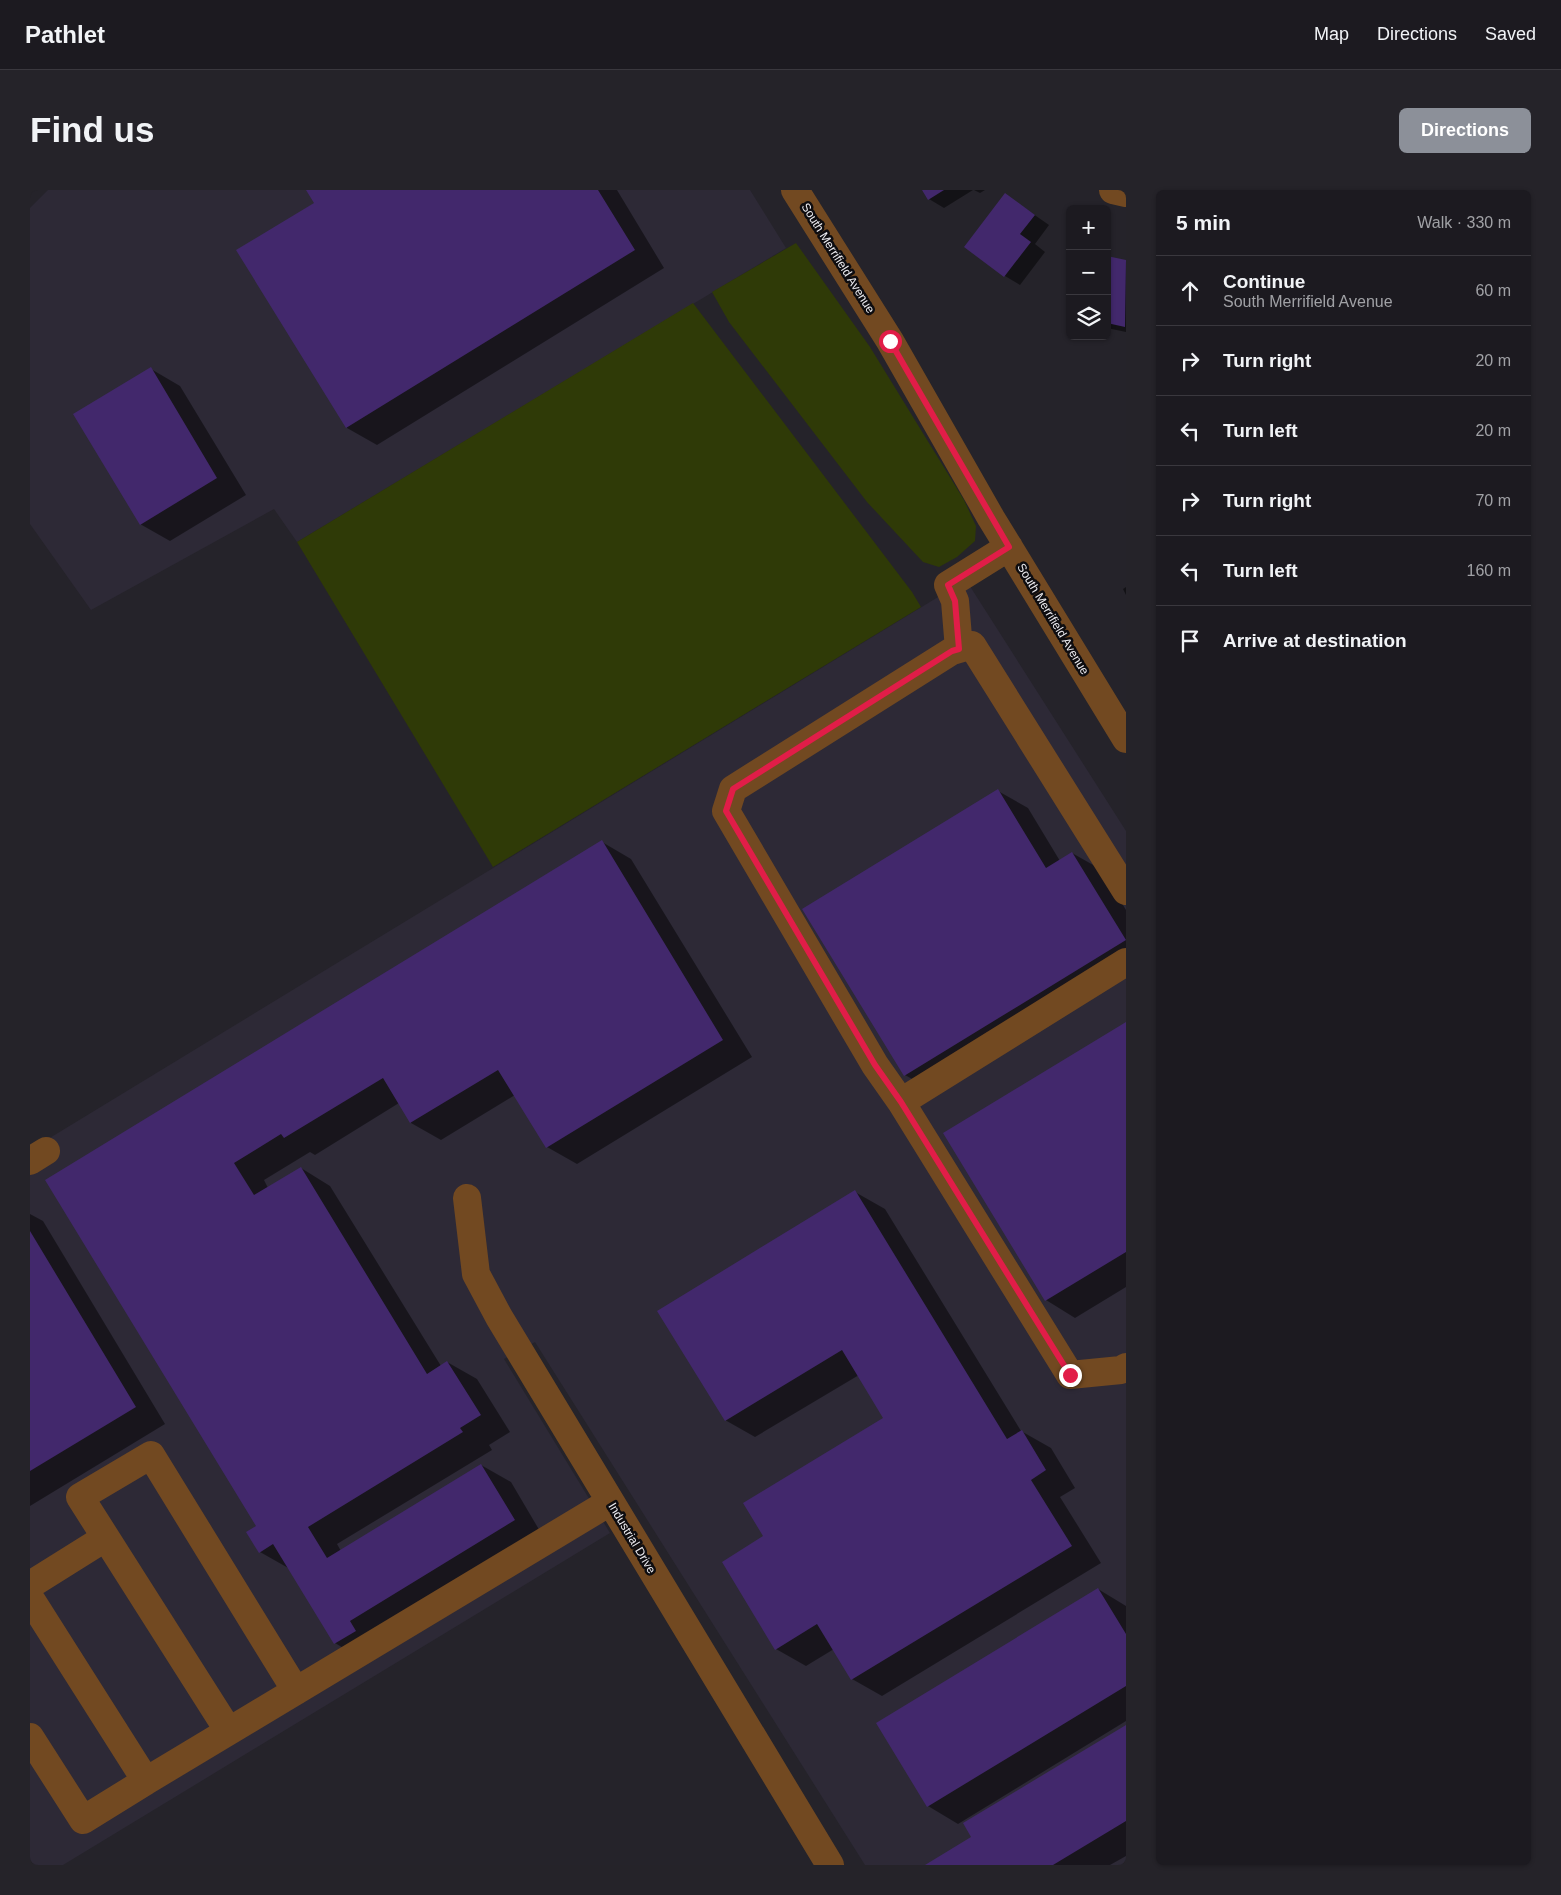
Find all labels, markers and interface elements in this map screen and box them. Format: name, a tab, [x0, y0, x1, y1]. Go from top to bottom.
text: Pathlet	[25, 21, 105, 48]
text: Map	[1314, 24, 1349, 44]
text: Directions	[1377, 24, 1457, 44]
text: Saved	[1485, 24, 1536, 44]
button: Directions	[1399, 108, 1531, 153]
text: Find us	[30, 110, 154, 149]
street label: South Merrifield Avenue	[798, 200, 878, 316]
map controls	[1066, 205, 1111, 340]
button: +	[1066, 205, 1111, 250]
text: 5 min	[1176, 211, 1231, 234]
text: Walk · 330 m	[1417, 214, 1511, 231]
button: −	[1066, 250, 1111, 295]
text: Continue	[1223, 271, 1305, 292]
icon: ahead	[1176, 277, 1204, 305]
text: 60 m	[1475, 282, 1511, 299]
text: South Merrifield Avenue	[1223, 293, 1393, 310]
button: layers	[1066, 295, 1111, 340]
route start	[879, 330, 902, 353]
icon: right	[1176, 347, 1204, 375]
text: Turn right	[1223, 350, 1311, 371]
text: 20 m	[1475, 352, 1511, 369]
icon: left	[1176, 417, 1204, 445]
text: Turn left	[1223, 420, 1298, 441]
text: 20 m	[1475, 422, 1511, 439]
icon: right	[1176, 487, 1204, 515]
text: Turn right	[1223, 490, 1311, 511]
text: 70 m	[1475, 492, 1511, 509]
icon: left	[1176, 557, 1204, 585]
text: Turn left	[1223, 560, 1298, 581]
street label: South Merrifield Avenue	[1014, 561, 1092, 677]
text: 160 m	[1467, 562, 1511, 579]
icon: arrive	[1176, 627, 1204, 655]
text: Arrive at destination	[1223, 630, 1407, 651]
route end	[1059, 1364, 1082, 1387]
street label: Industrial Drive	[605, 1500, 659, 1576]

